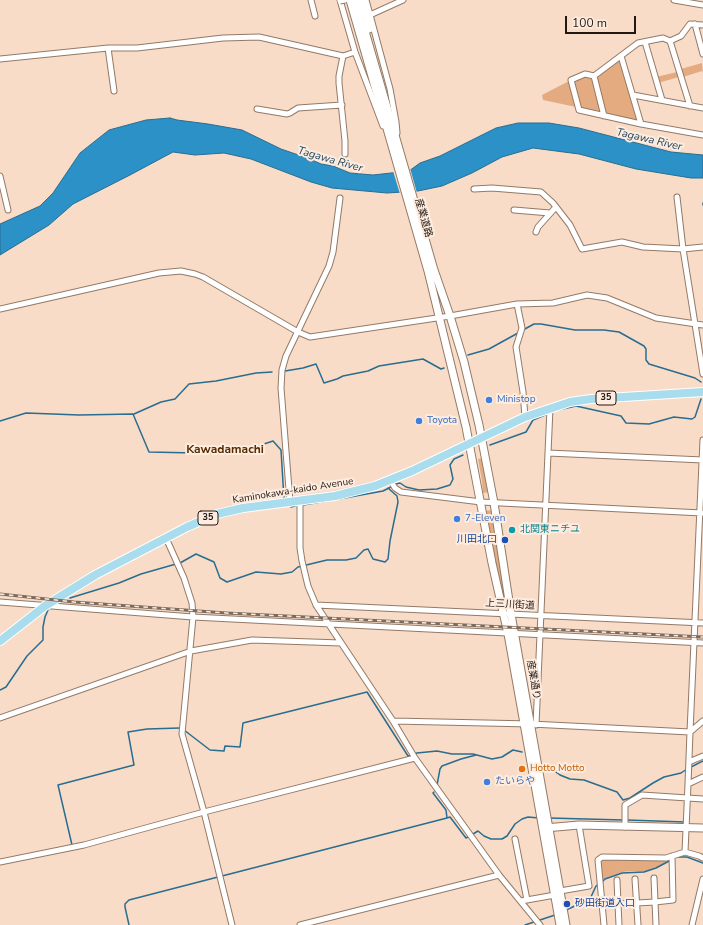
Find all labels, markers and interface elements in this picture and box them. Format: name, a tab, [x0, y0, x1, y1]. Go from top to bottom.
scale bar	[567, 8, 638, 34]
text: 100 m	[572, 15, 607, 31]
water label: Tagawa River	[615, 126, 683, 154]
water label: Tagawa River	[296, 144, 364, 176]
street label: 産業道路	[412, 197, 434, 239]
road number: 35	[596, 391, 616, 405]
place label: Ministop	[497, 394, 535, 406]
marker: Ministop	[484, 395, 494, 405]
place label: Toyota	[427, 415, 457, 427]
marker: Toyota	[414, 416, 424, 426]
district label: Kawadamachi	[186, 443, 264, 457]
street label: Kaminokawa-kaido Avenue	[232, 476, 354, 506]
road number: 35	[198, 511, 218, 525]
place label: 7-Eleven	[465, 513, 505, 525]
marker: 7-Eleven	[452, 514, 462, 524]
place label: 北関東ニチユ	[520, 524, 580, 536]
marker: 北関東ニチユ	[507, 525, 517, 535]
place label: 川田北口	[457, 534, 497, 546]
marker: 川田北口	[500, 535, 510, 545]
street label: 上三川街道	[485, 598, 535, 612]
street label: 産業通り	[524, 659, 542, 701]
place label: Hotto Motto	[530, 763, 585, 775]
marker: Hotto Motto	[517, 764, 527, 774]
place label: たいらや	[495, 776, 535, 788]
marker: たいらや	[482, 777, 492, 787]
place label: 砂田街道入口	[575, 898, 635, 910]
marker: 砂田街道入口	[562, 899, 572, 909]

